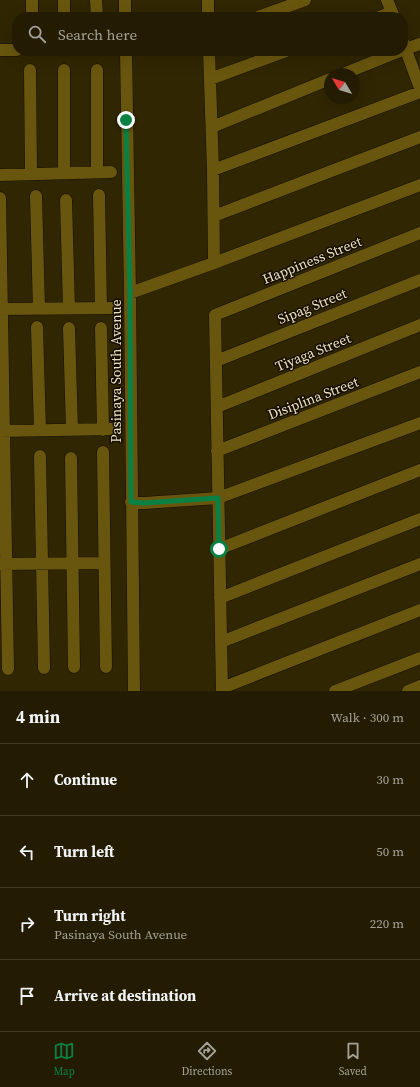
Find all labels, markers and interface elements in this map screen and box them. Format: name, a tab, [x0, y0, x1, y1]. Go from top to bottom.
search box	[12, 12, 408, 56]
icon: search	[26, 23, 48, 45]
text: Search here	[58, 24, 137, 45]
north arrow	[324, 68, 360, 104]
route end	[117, 111, 135, 129]
street label: Happiness Street	[259, 231, 365, 289]
street label: Sipag Street	[274, 283, 350, 329]
street label: Pasinaya South Avenue	[106, 299, 126, 443]
street label: Tiyaga Street	[272, 328, 354, 376]
street label: Disiplina Street	[265, 371, 362, 424]
route start	[210, 540, 228, 558]
text: 4 min	[16, 705, 60, 729]
text: Walk · 300 m	[331, 709, 404, 726]
icon: ahead	[16, 769, 38, 791]
text: Continue	[54, 769, 117, 790]
text: 30 m	[376, 771, 404, 788]
icon: left	[16, 841, 38, 863]
text: Turn left	[54, 841, 114, 862]
text: 50 m	[376, 843, 404, 860]
text: Turn right	[54, 905, 126, 926]
icon: right	[16, 913, 38, 935]
text: 220 m	[370, 915, 404, 932]
text: Pasinaya South Avenue	[54, 926, 187, 943]
icon: arrive	[16, 985, 38, 1007]
text: Arrive at destination	[54, 985, 196, 1006]
tab: Map	[53, 1040, 75, 1079]
tab: Directions	[181, 1040, 232, 1079]
tab: Saved	[339, 1040, 367, 1079]

